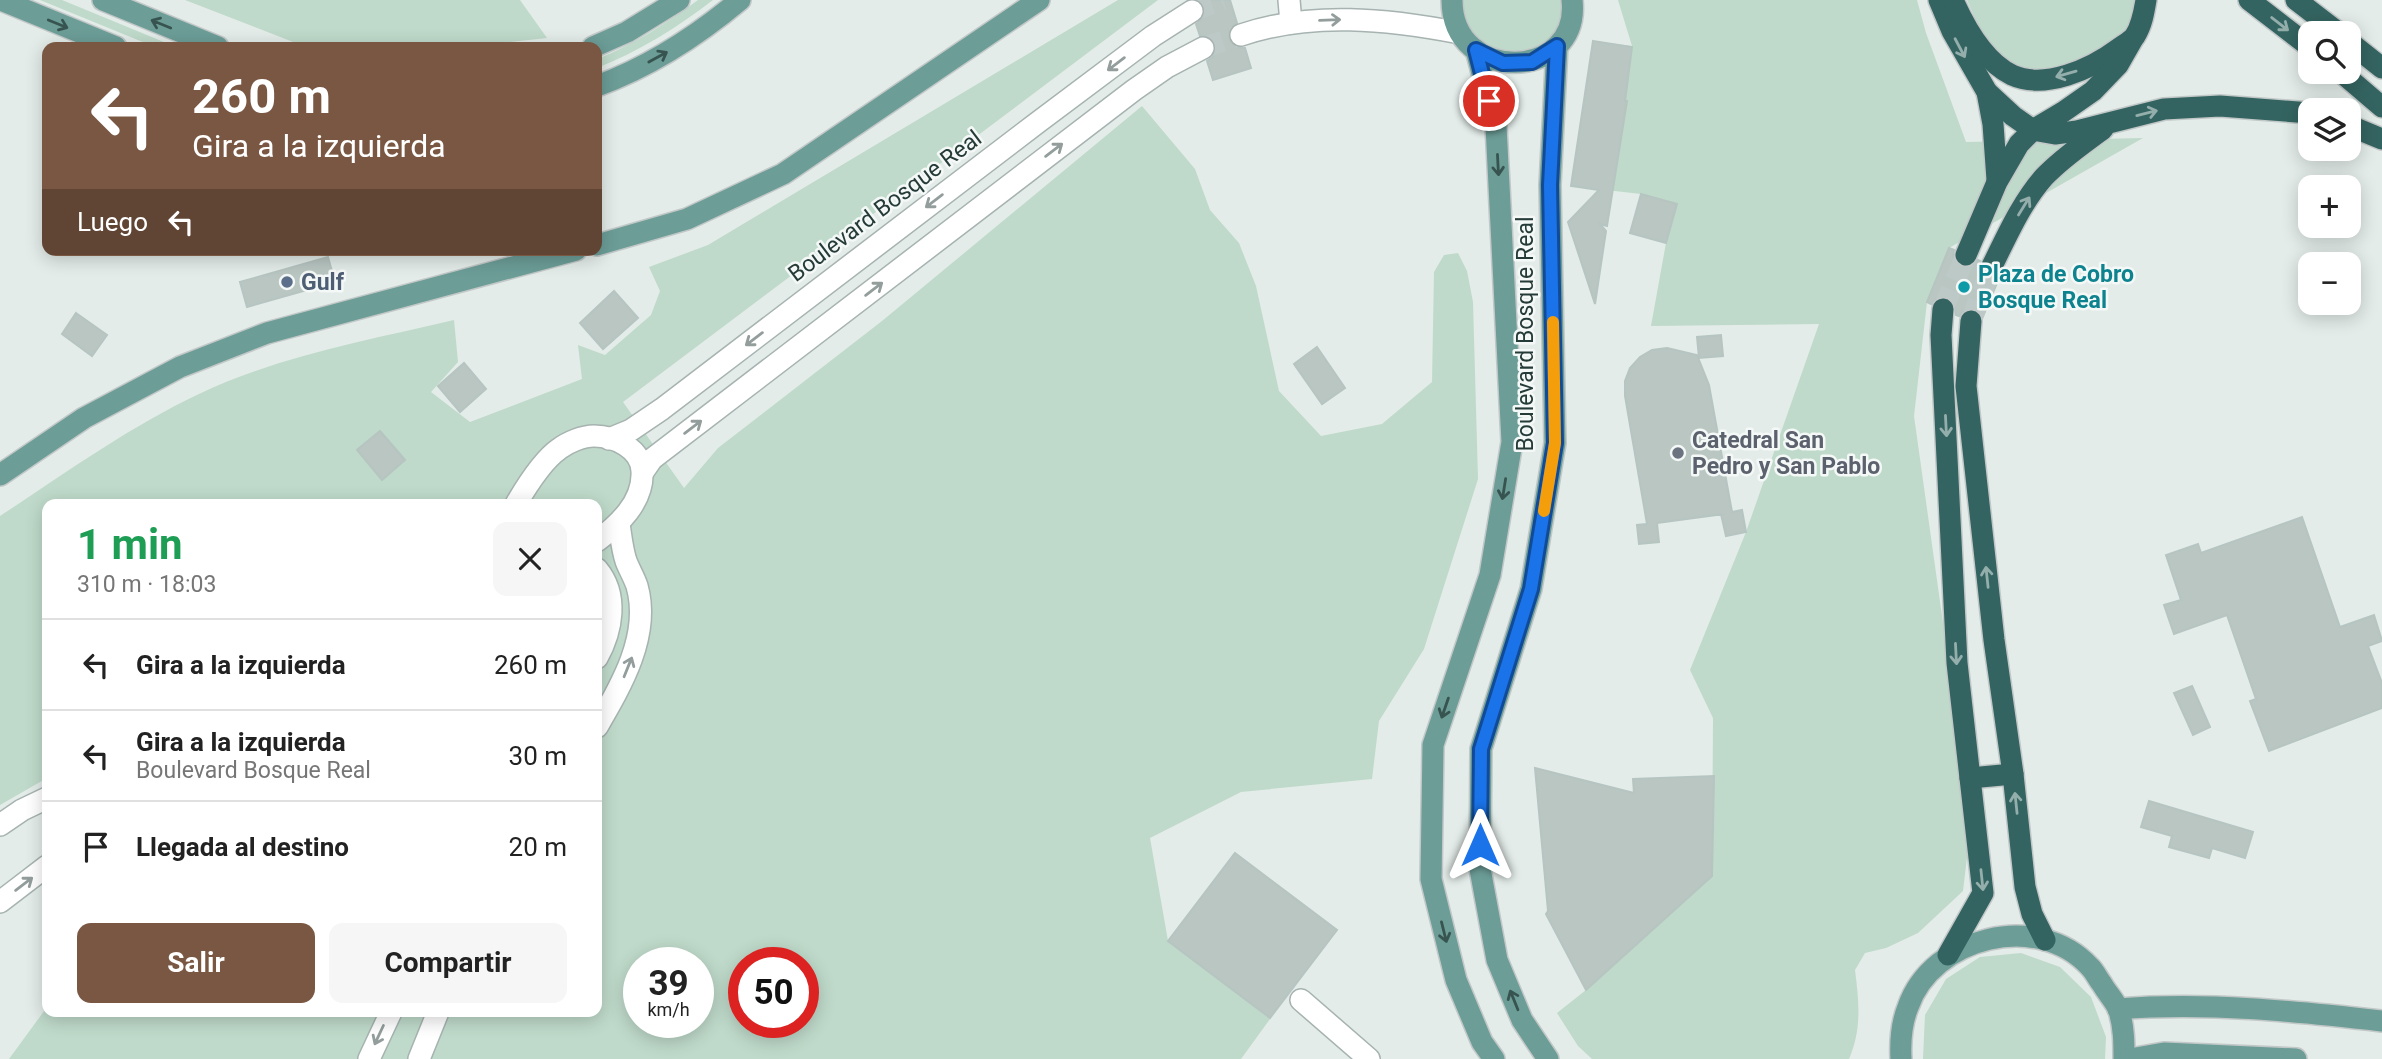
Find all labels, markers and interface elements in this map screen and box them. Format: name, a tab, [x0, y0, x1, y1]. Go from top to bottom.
one-way arrow	[1318, 13, 1341, 27]
one-way arrow	[150, 16, 172, 29]
one-way arrow	[2270, 16, 2288, 31]
one-way arrow	[47, 18, 69, 31]
map controls	[2298, 21, 2361, 315]
button: search	[2298, 21, 2361, 84]
one-way arrow	[1954, 37, 1968, 57]
one-way arrow	[648, 50, 668, 64]
one-way arrow	[1107, 57, 1126, 72]
text: 260 m	[192, 68, 331, 125]
one-way arrow	[2056, 68, 2078, 81]
icon: left	[77, 70, 168, 161]
pin	[1459, 71, 1519, 131]
icon: arrive	[1470, 82, 1508, 120]
button: layers	[2298, 98, 2361, 161]
one-way arrow	[2135, 106, 2158, 119]
street label: Boulevard Bosque Real	[783, 125, 987, 287]
text: Gira a la izquierda	[192, 127, 446, 165]
one-way arrow	[1045, 143, 1063, 158]
one-way arrow	[1492, 153, 1505, 176]
button: +	[2298, 175, 2361, 238]
one-way arrow	[926, 194, 944, 209]
one-way arrow	[2016, 197, 2031, 216]
icon: left	[162, 203, 200, 241]
text: Luego	[77, 207, 148, 237]
street label: Boulevard Bosque Real	[1512, 217, 1539, 451]
button: −	[2298, 252, 2361, 315]
place label: Plaza de Cobro Bosque Real	[1978, 261, 2134, 314]
place label: Gulf	[301, 269, 345, 296]
marker: Gulf	[279, 274, 295, 290]
marker: Plaza de Cobro Bosque Real	[1956, 279, 1972, 295]
one-way arrow	[864, 281, 883, 296]
one-way arrow	[745, 332, 763, 347]
one-way arrow	[1939, 415, 1952, 438]
one-way arrow	[683, 419, 702, 434]
place label: Catedral San Pedro y San Pablo	[1692, 427, 1880, 480]
marker: Catedral San Pedro y San Pablo	[1670, 445, 1686, 461]
one-way arrow	[1497, 477, 1510, 500]
text: 1 min	[77, 520, 183, 569]
button: close	[493, 522, 567, 596]
one-way arrow	[1980, 567, 1993, 589]
text: 310 m · 18:03	[77, 571, 216, 598]
one-way arrow	[1950, 642, 1963, 665]
icon: left	[77, 646, 115, 684]
text: Gira a la izquierda	[136, 650, 346, 680]
text: 260 m	[494, 650, 567, 680]
one-way arrow	[623, 656, 636, 678]
one-way arrow	[1438, 697, 1451, 719]
text: Gira a la izquierda	[136, 727, 346, 757]
icon: left	[77, 737, 115, 775]
text: 30 m	[509, 741, 567, 771]
text: Boulevard Bosque Real	[136, 757, 371, 784]
one-way arrow	[2009, 792, 2022, 815]
position arrow	[1443, 808, 1517, 882]
icon: arrive	[77, 828, 115, 866]
text: Llegada al destino	[136, 832, 349, 862]
text: 20 m	[509, 832, 567, 862]
one-way arrow	[1975, 868, 1988, 890]
one-way arrow	[14, 876, 32, 891]
one-way arrow	[1438, 920, 1451, 943]
button: Salir	[77, 923, 315, 1003]
button: Compartir	[329, 923, 567, 1003]
speed limit sign: 50	[728, 947, 819, 1038]
text: 39	[648, 963, 689, 1004]
one-way arrow	[1506, 990, 1519, 1012]
text: km/h	[647, 999, 690, 1020]
one-way arrow	[372, 1024, 385, 1045]

